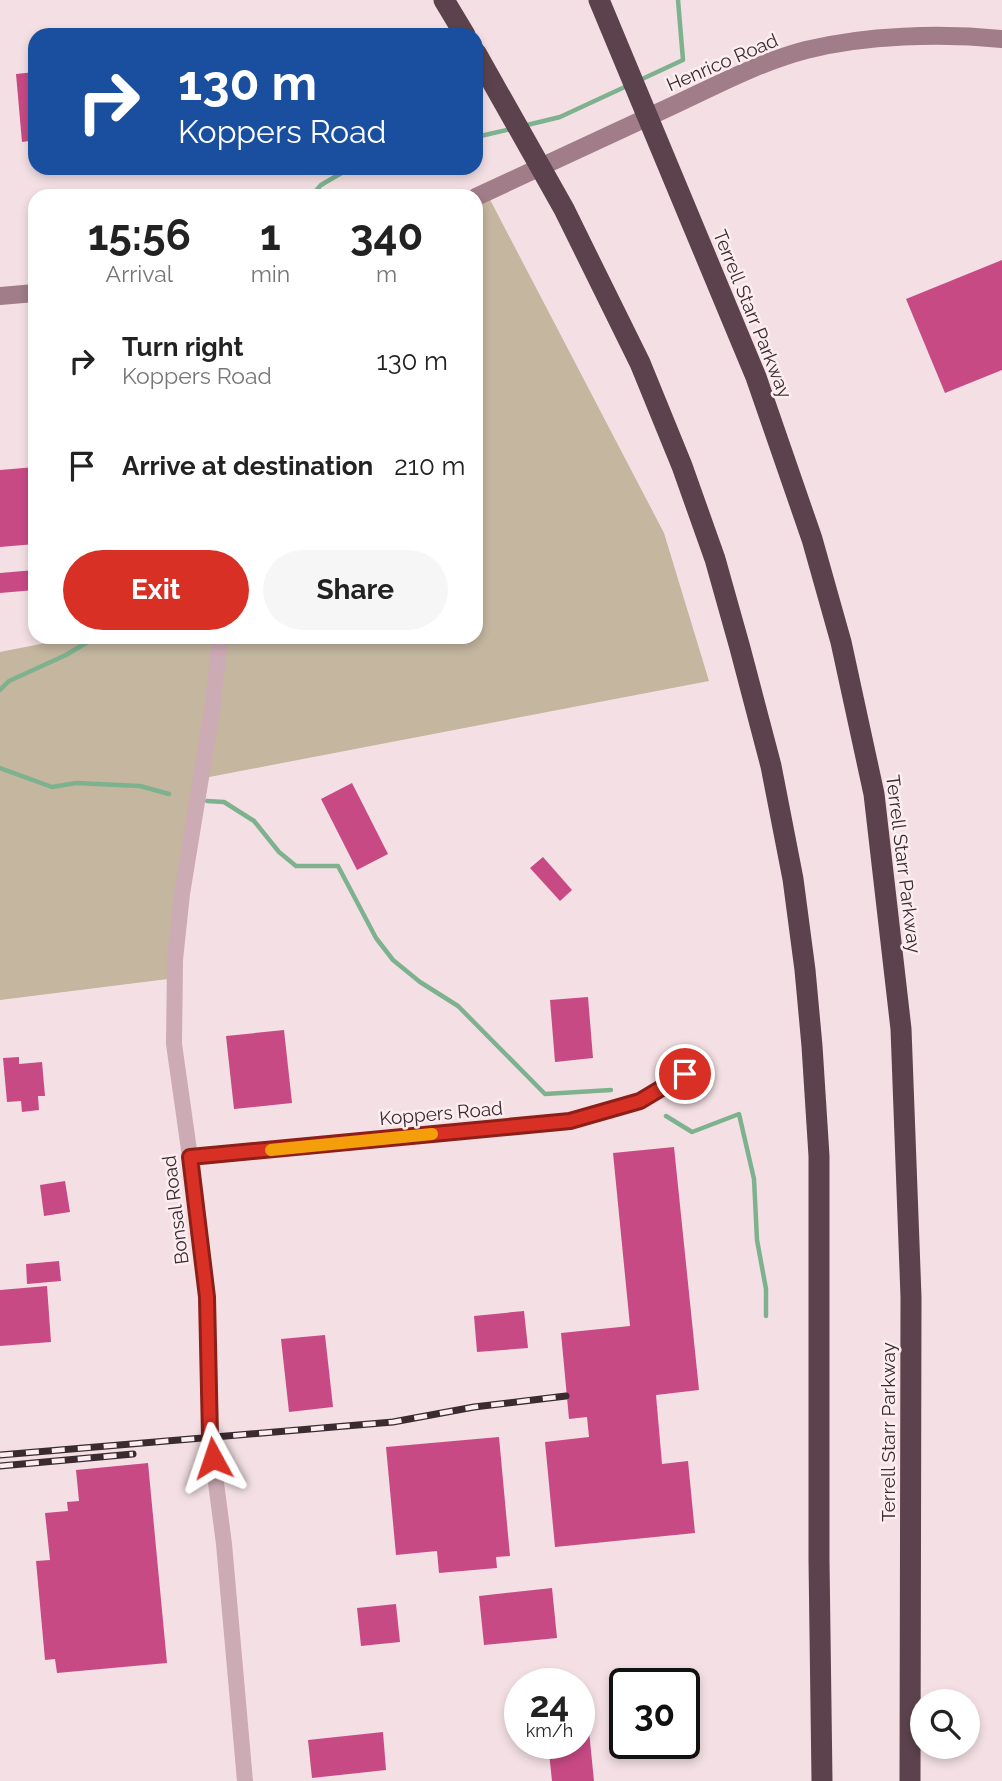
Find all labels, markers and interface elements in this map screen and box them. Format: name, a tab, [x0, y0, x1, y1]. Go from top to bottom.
street label: Henrico Road	[663, 29, 781, 95]
text: 130 m	[178, 54, 317, 111]
icon: right	[63, 56, 154, 147]
text: Koppers Road	[178, 113, 387, 150]
text: 15:56	[88, 211, 191, 260]
text: 1	[260, 211, 281, 260]
text: 340	[350, 211, 423, 260]
street label: Terrell Starr Parkway	[709, 227, 797, 401]
text: Arrival	[106, 260, 173, 287]
text: min	[251, 260, 290, 287]
text: m	[376, 260, 397, 287]
text: Turn right	[122, 332, 243, 362]
icon: right	[63, 342, 101, 380]
text: 130 m	[377, 346, 448, 376]
text: Koppers Road	[122, 362, 272, 389]
icon: arrive	[63, 447, 101, 485]
text: Arrive at destination	[122, 451, 373, 481]
text: 210 m	[394, 451, 465, 481]
button: Exit	[63, 550, 249, 630]
button: Share	[263, 550, 448, 630]
street label: Terrell Starr Parkway	[882, 774, 926, 954]
pin	[655, 1044, 715, 1104]
icon: arrive	[666, 1055, 704, 1093]
street label: Koppers Road	[378, 1097, 504, 1129]
street label: Bonsal Road	[157, 1154, 193, 1266]
street label: Terrell Starr Parkway	[877, 1342, 899, 1522]
position arrow	[176, 1421, 250, 1495]
speed limit sign: 30	[609, 1668, 700, 1759]
text: 24	[530, 1684, 569, 1725]
map controls	[910, 1689, 980, 1759]
button: search	[910, 1689, 980, 1759]
text: km/h	[526, 1720, 573, 1741]

